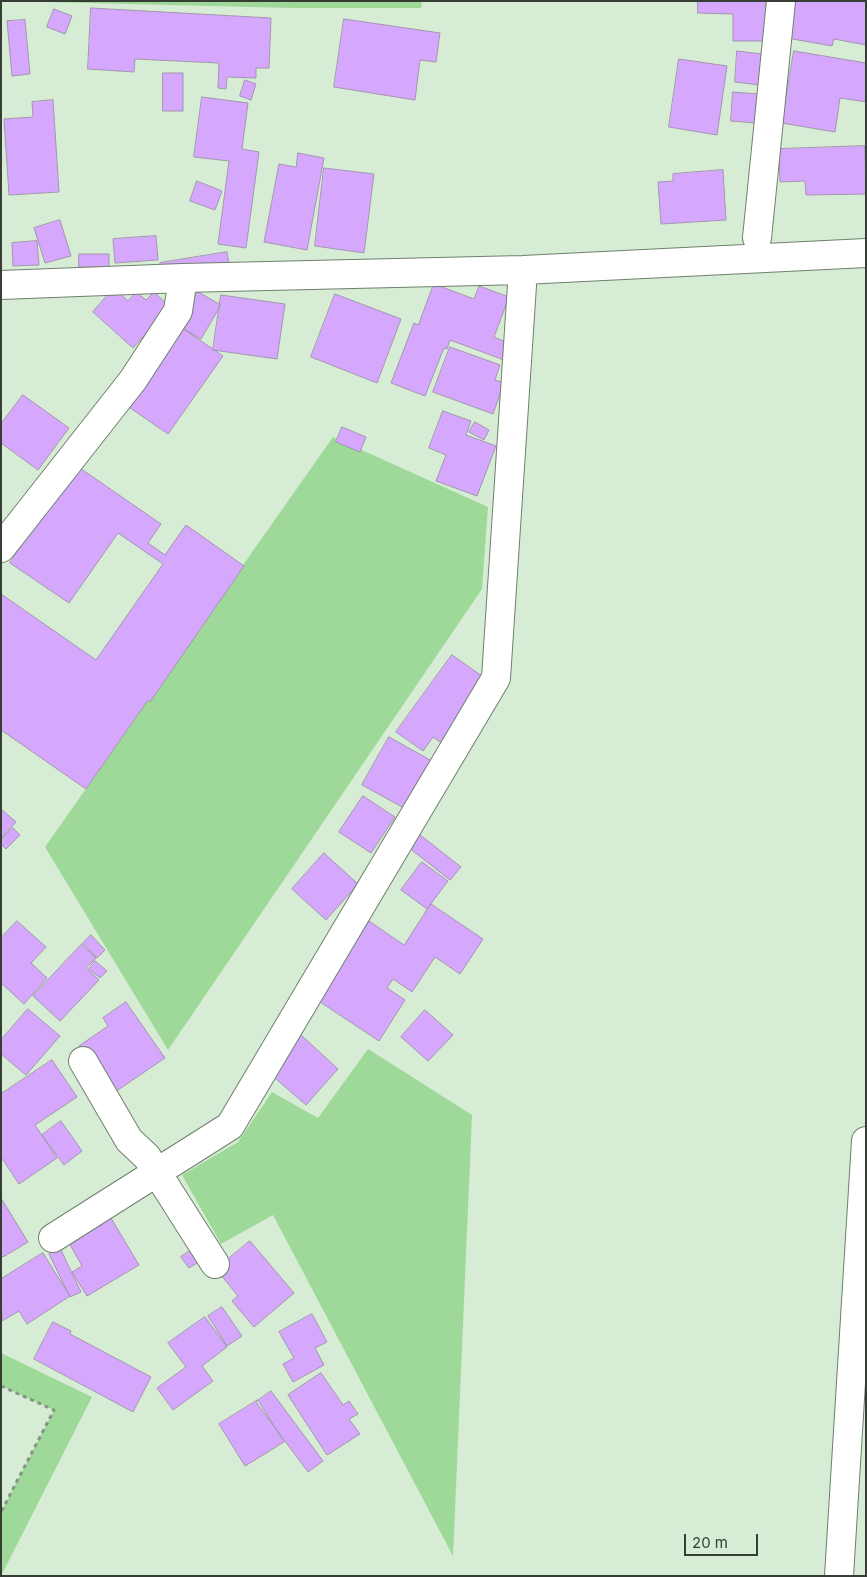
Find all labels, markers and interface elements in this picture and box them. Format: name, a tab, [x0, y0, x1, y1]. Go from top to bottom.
scale bar	[687, 1524, 761, 1556]
text: 20 m	[692, 1533, 728, 1552]

